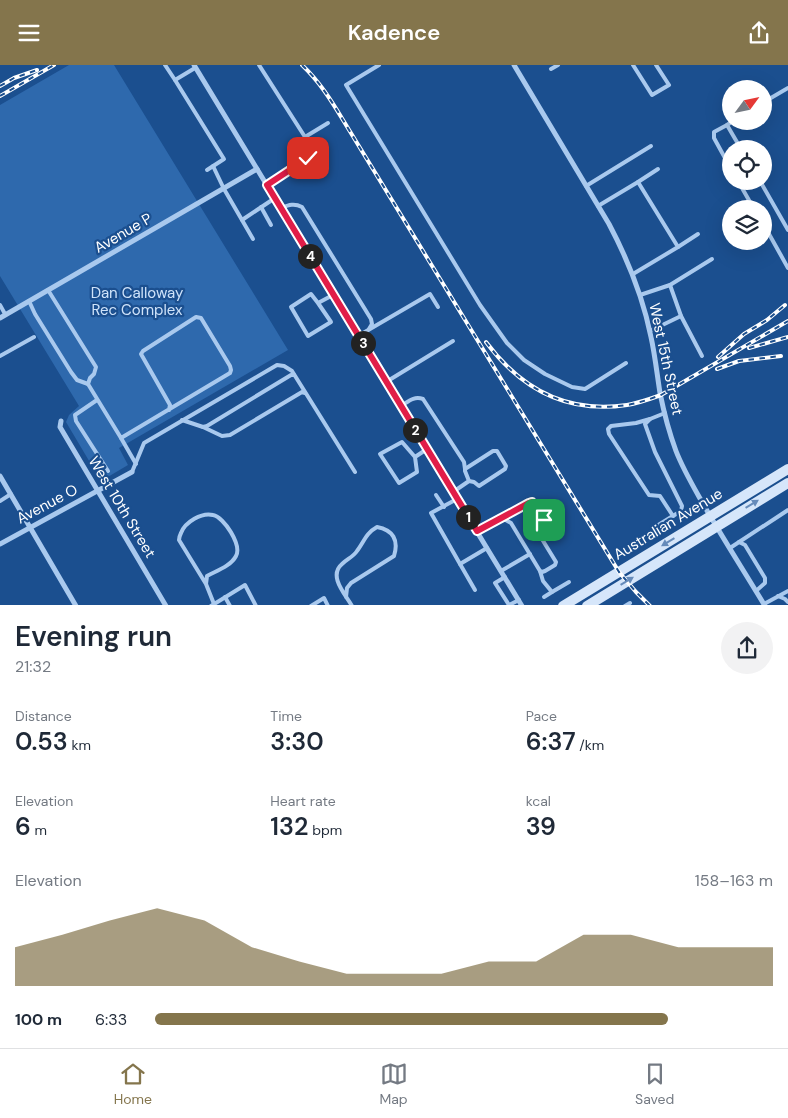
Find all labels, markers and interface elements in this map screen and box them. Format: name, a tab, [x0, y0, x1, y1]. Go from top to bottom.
text: Kadence	[348, 18, 440, 47]
icon: menu	[15, 19, 43, 47]
icon: share	[745, 19, 773, 47]
north arrow	[722, 80, 772, 130]
map controls	[722, 80, 772, 250]
pin	[287, 137, 329, 179]
button: locate	[722, 140, 772, 190]
icon: check	[294, 144, 322, 172]
button: layers	[722, 200, 772, 250]
street label: Avenue P	[90, 208, 156, 258]
pin: 4	[298, 243, 322, 269]
text: 4	[306, 247, 315, 265]
park label: Dan Calloway Rec Complex	[91, 283, 184, 320]
street label: West 15th Street	[644, 301, 688, 417]
pin: 3	[350, 331, 376, 355]
text: 3	[359, 334, 368, 352]
pin: 2	[402, 417, 428, 443]
text: 2	[411, 421, 420, 439]
street label: West 10th Street	[84, 452, 160, 562]
street label: Avenue O	[13, 480, 81, 528]
street label: Australian Avenue	[610, 484, 726, 564]
pin	[523, 499, 565, 541]
one-way arrow	[745, 500, 758, 509]
pin: 1	[456, 505, 480, 529]
icon: arrive	[530, 506, 558, 534]
text: 1	[466, 508, 471, 526]
one-way arrow	[661, 537, 674, 546]
one-way arrow	[621, 576, 634, 586]
text: Evening run	[15, 618, 172, 655]
button: share	[721, 622, 773, 674]
text: 21:32	[15, 656, 51, 677]
text: Distance	[15, 707, 72, 725]
text: Time	[270, 707, 302, 725]
text: Pace	[526, 707, 557, 725]
text: 0.53	[15, 725, 68, 758]
text: 3:30	[270, 725, 324, 758]
text: 6:37	[526, 725, 576, 758]
text: km	[68, 736, 91, 754]
text: /km	[576, 736, 604, 754]
text: Elevation	[15, 792, 73, 810]
text: Heart rate	[270, 792, 336, 810]
text: kcal	[526, 792, 551, 810]
text: 6	[15, 810, 31, 843]
text: 132	[270, 810, 308, 843]
text: 39	[526, 810, 556, 843]
text: m	[31, 821, 47, 839]
text: bpm	[308, 821, 342, 839]
text: Elevation	[15, 870, 82, 891]
text: 158–163 m	[695, 870, 773, 891]
text: 100 m	[15, 1009, 62, 1030]
text: 6:33	[95, 1009, 127, 1030]
tab: Home	[114, 1060, 152, 1108]
tab: Map	[379, 1060, 408, 1108]
tab: Saved	[635, 1060, 674, 1108]

